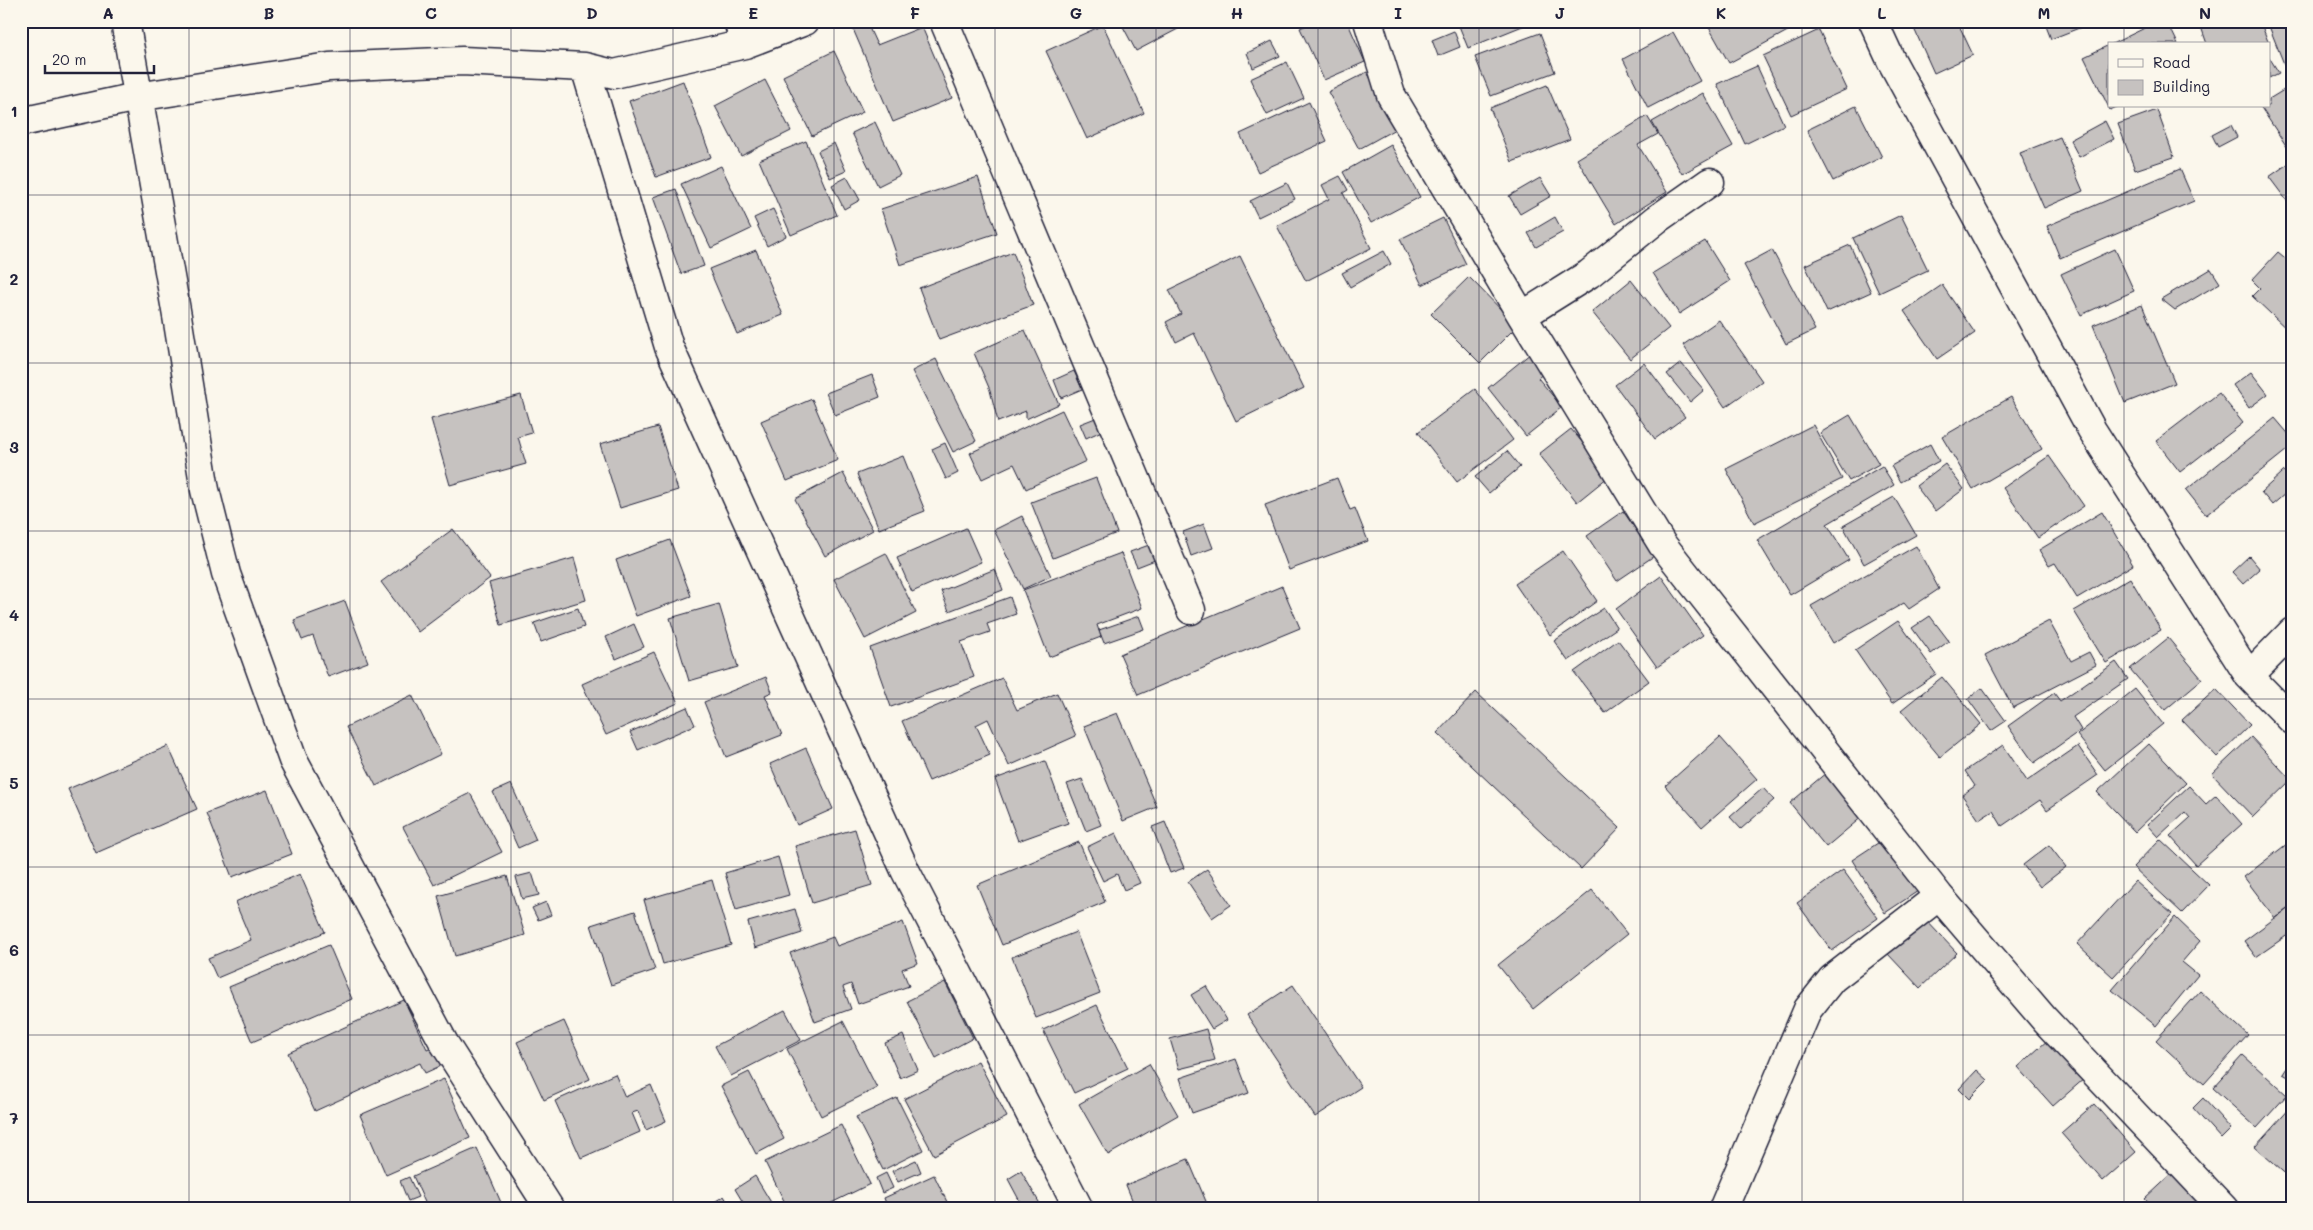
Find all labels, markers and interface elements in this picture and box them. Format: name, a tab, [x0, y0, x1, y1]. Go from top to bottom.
text: A	[102, 2, 114, 23]
text: B	[264, 2, 274, 23]
text: C	[425, 2, 437, 23]
text: D	[586, 2, 598, 23]
text: E	[748, 2, 758, 23]
text: F	[910, 2, 920, 23]
text: G	[1070, 2, 1082, 23]
text: H	[1231, 2, 1243, 23]
text: I	[1394, 2, 1402, 23]
text: J	[1555, 2, 1565, 23]
text: K	[1716, 2, 1726, 23]
text: L	[1877, 2, 1887, 23]
text: M	[2038, 2, 2050, 23]
text: N	[2199, 2, 2211, 23]
scale bar	[45, 42, 154, 74]
legend	[2108, 42, 2270, 108]
text: 20 m	[52, 49, 86, 69]
text: Road	[2153, 52, 2190, 72]
text: Building	[2153, 76, 2210, 96]
text: 1	[10, 100, 18, 121]
text: 2	[10, 268, 19, 289]
text: 3	[9, 436, 19, 457]
text: 4	[9, 604, 19, 625]
text: 5	[9, 772, 19, 793]
text: 6	[9, 939, 19, 960]
text: 7	[10, 1107, 19, 1128]

